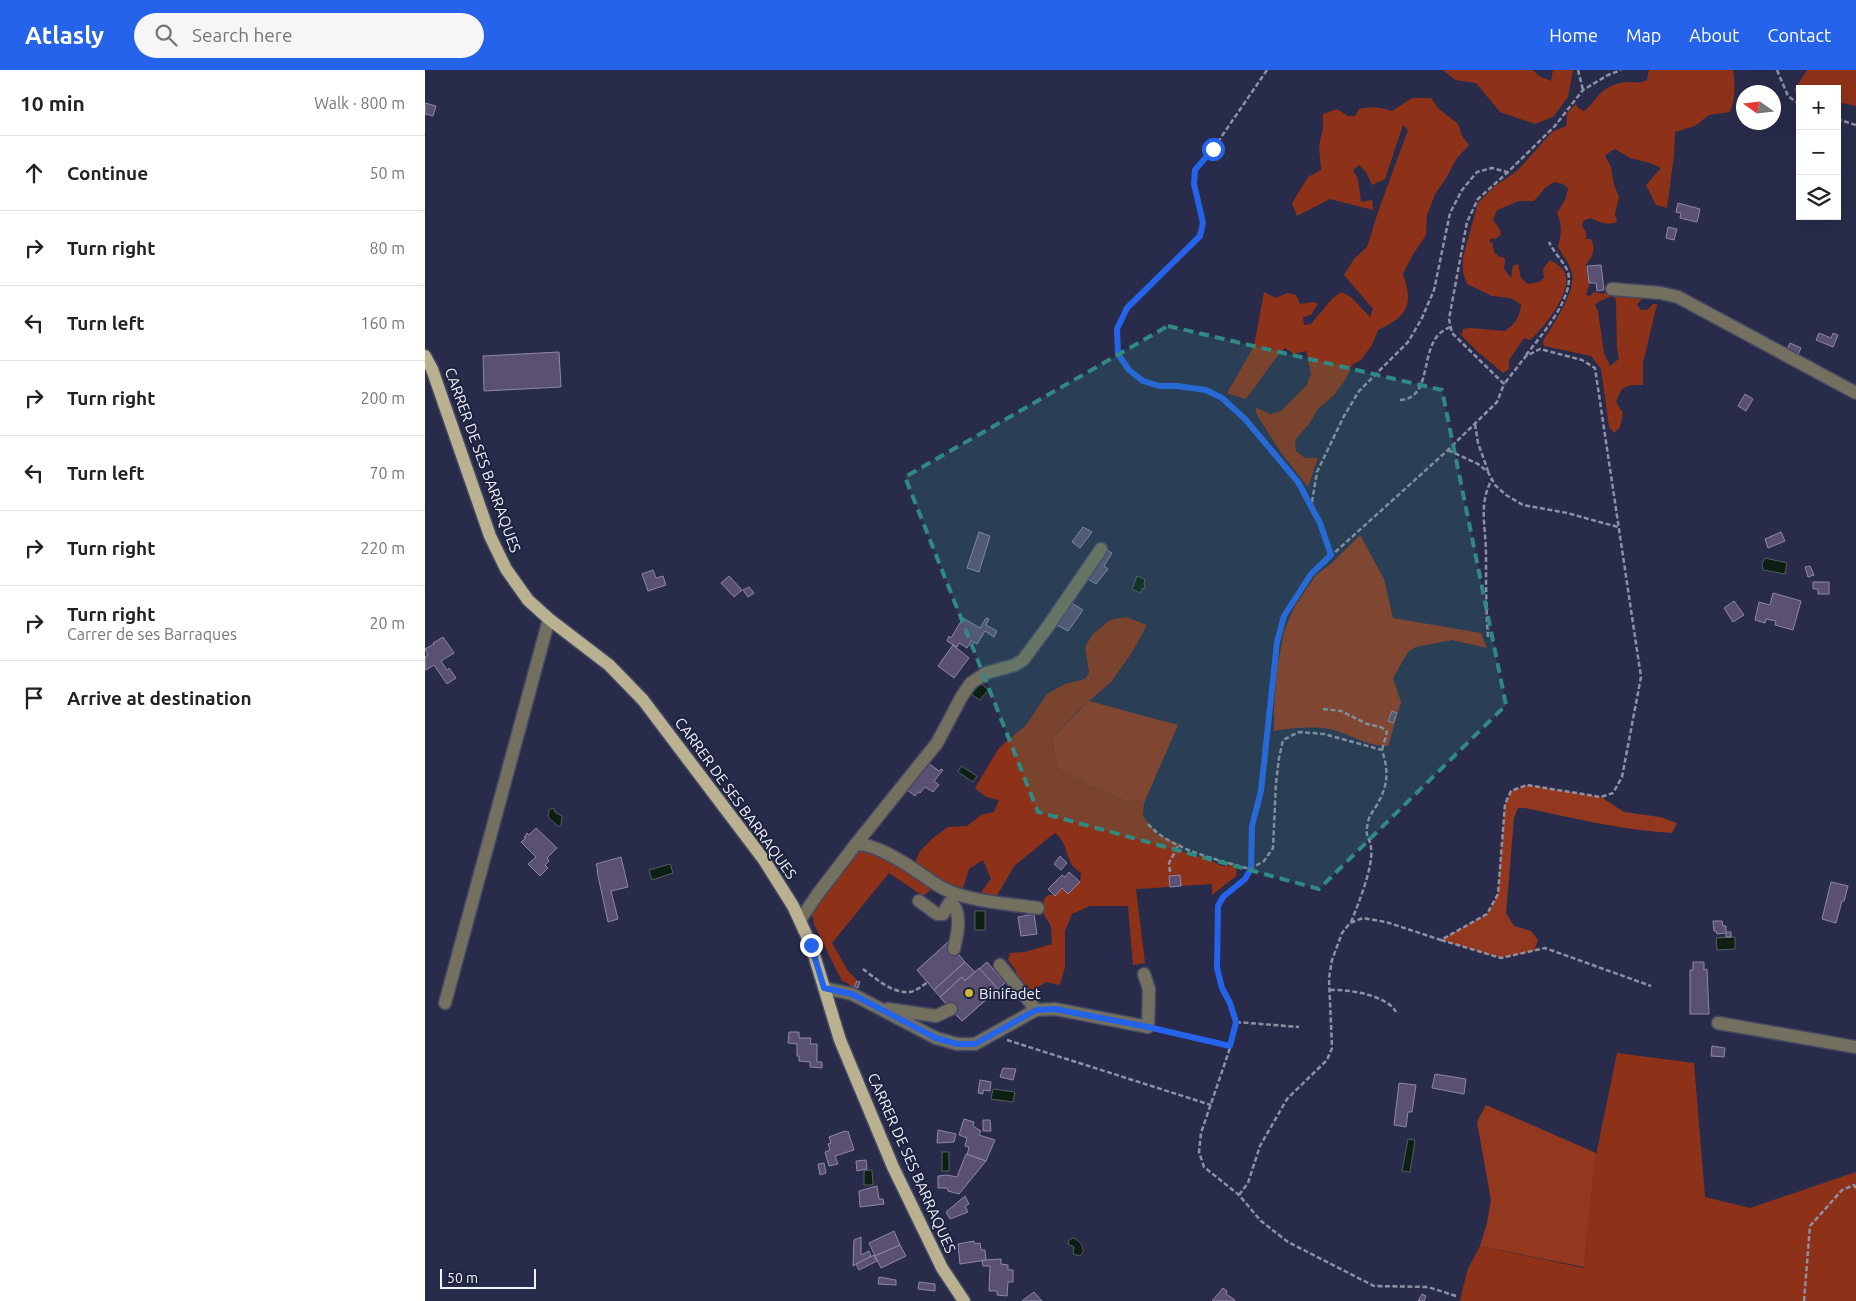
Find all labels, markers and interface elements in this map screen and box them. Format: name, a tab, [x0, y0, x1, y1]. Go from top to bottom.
search box	[134, 13, 484, 58]
icon: search	[152, 21, 180, 49]
text: Atlasly	[25, 22, 104, 49]
text: Search here	[192, 24, 292, 46]
text: Home	[1549, 25, 1598, 45]
text: Map	[1626, 25, 1661, 45]
text: About	[1689, 25, 1739, 45]
text: Contact	[1767, 25, 1831, 45]
north arrow	[1736, 85, 1781, 130]
map controls	[1796, 85, 1841, 220]
button: +	[1796, 85, 1841, 130]
text: 10 min	[20, 91, 85, 115]
text: Walk · 800 m	[314, 94, 405, 112]
button: −	[1796, 130, 1841, 175]
route start	[1202, 138, 1225, 161]
icon: ahead	[20, 159, 48, 187]
text: Continue	[67, 162, 148, 184]
text: 50 m	[369, 164, 405, 182]
button: layers	[1796, 175, 1841, 220]
icon: right	[20, 234, 48, 262]
text: Turn right	[67, 237, 155, 259]
text: 80 m	[369, 239, 405, 257]
icon: left	[20, 309, 48, 337]
text: Turn left	[67, 312, 145, 334]
text: 160 m	[360, 314, 405, 332]
street label: CARRER DE SES BARRAQUES	[442, 365, 524, 555]
icon: right	[20, 384, 48, 412]
text: Turn right	[67, 387, 155, 409]
text: 200 m	[360, 389, 405, 407]
icon: left	[20, 459, 48, 487]
text: Turn left	[67, 462, 145, 484]
text: 70 m	[369, 464, 405, 482]
icon: right	[20, 534, 48, 562]
text: Turn right	[67, 537, 155, 559]
text: 220 m	[360, 539, 405, 557]
text: Turn right	[67, 603, 155, 625]
icon: right	[20, 609, 48, 637]
text: 20 m	[369, 614, 405, 632]
text: Carrer de ses Barraques	[67, 625, 237, 643]
icon: arrive	[20, 684, 48, 712]
text: Arrive at destination	[67, 687, 252, 709]
street label: CARRER DE SES BARRAQUES	[672, 714, 800, 882]
route end	[800, 934, 823, 957]
place label: Binifadet	[979, 985, 1041, 1002]
marker: Binifadet	[963, 987, 975, 999]
street label: CARRER DE SES BARRAQUES	[864, 1070, 960, 1256]
scale bar	[440, 1266, 536, 1289]
text: 50 m	[447, 1270, 478, 1286]

